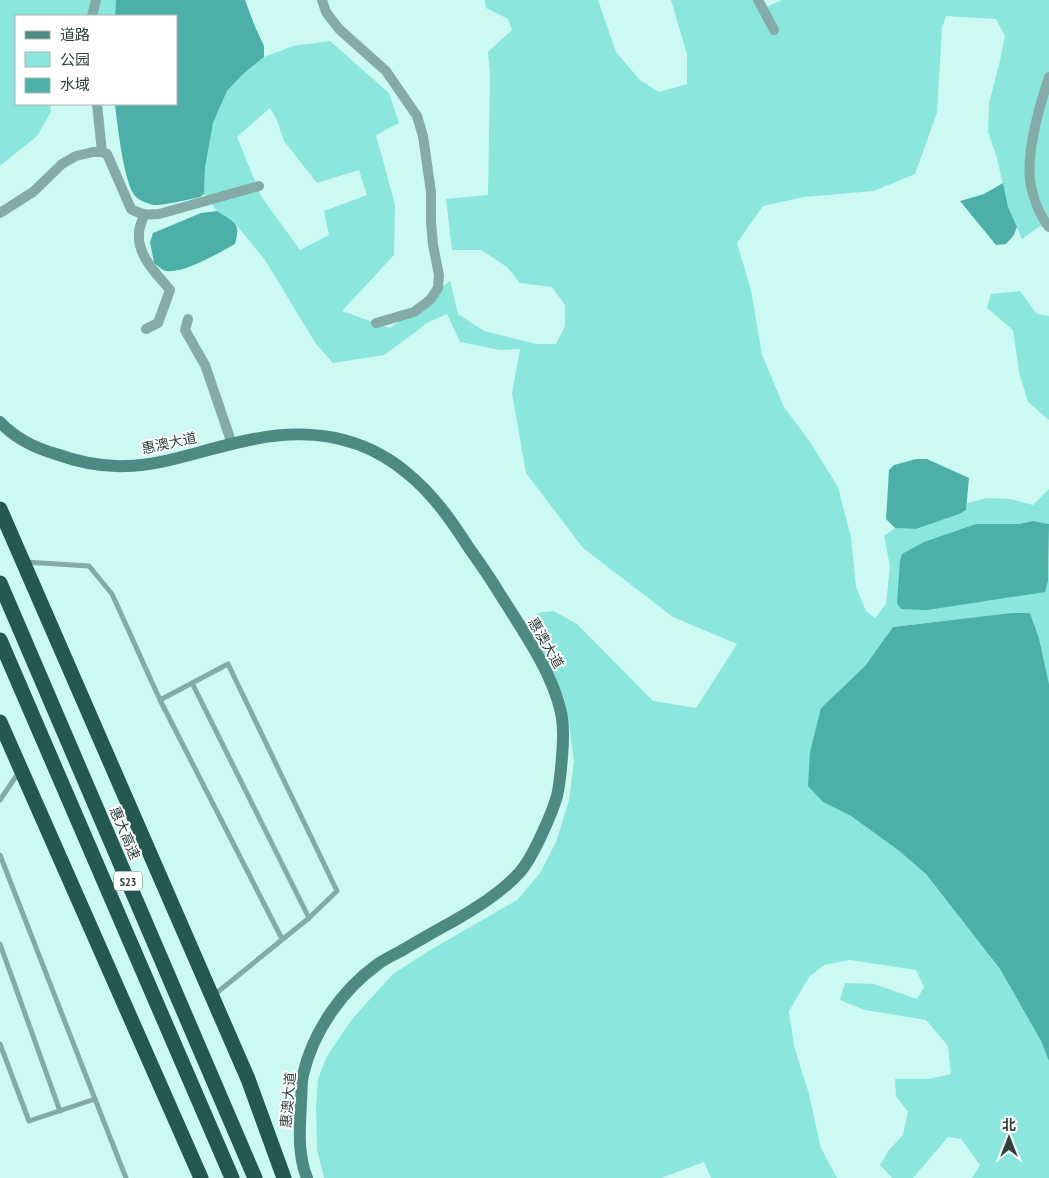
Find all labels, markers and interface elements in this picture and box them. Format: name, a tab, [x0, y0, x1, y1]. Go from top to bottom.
legend	[15, 15, 178, 105]
text: 道路	[60, 25, 90, 44]
text: 公园	[60, 50, 90, 69]
text: 水域	[60, 75, 90, 94]
street label: 惠澳大道	[140, 428, 198, 458]
street label: 惠澳大道	[524, 614, 568, 672]
street label: 惠大高速	[106, 804, 144, 862]
road number: S23	[114, 871, 142, 890]
street label: 惠澳大道	[277, 1071, 299, 1129]
north arrow	[984, 1113, 1034, 1163]
text: 北	[1002, 1116, 1016, 1134]

